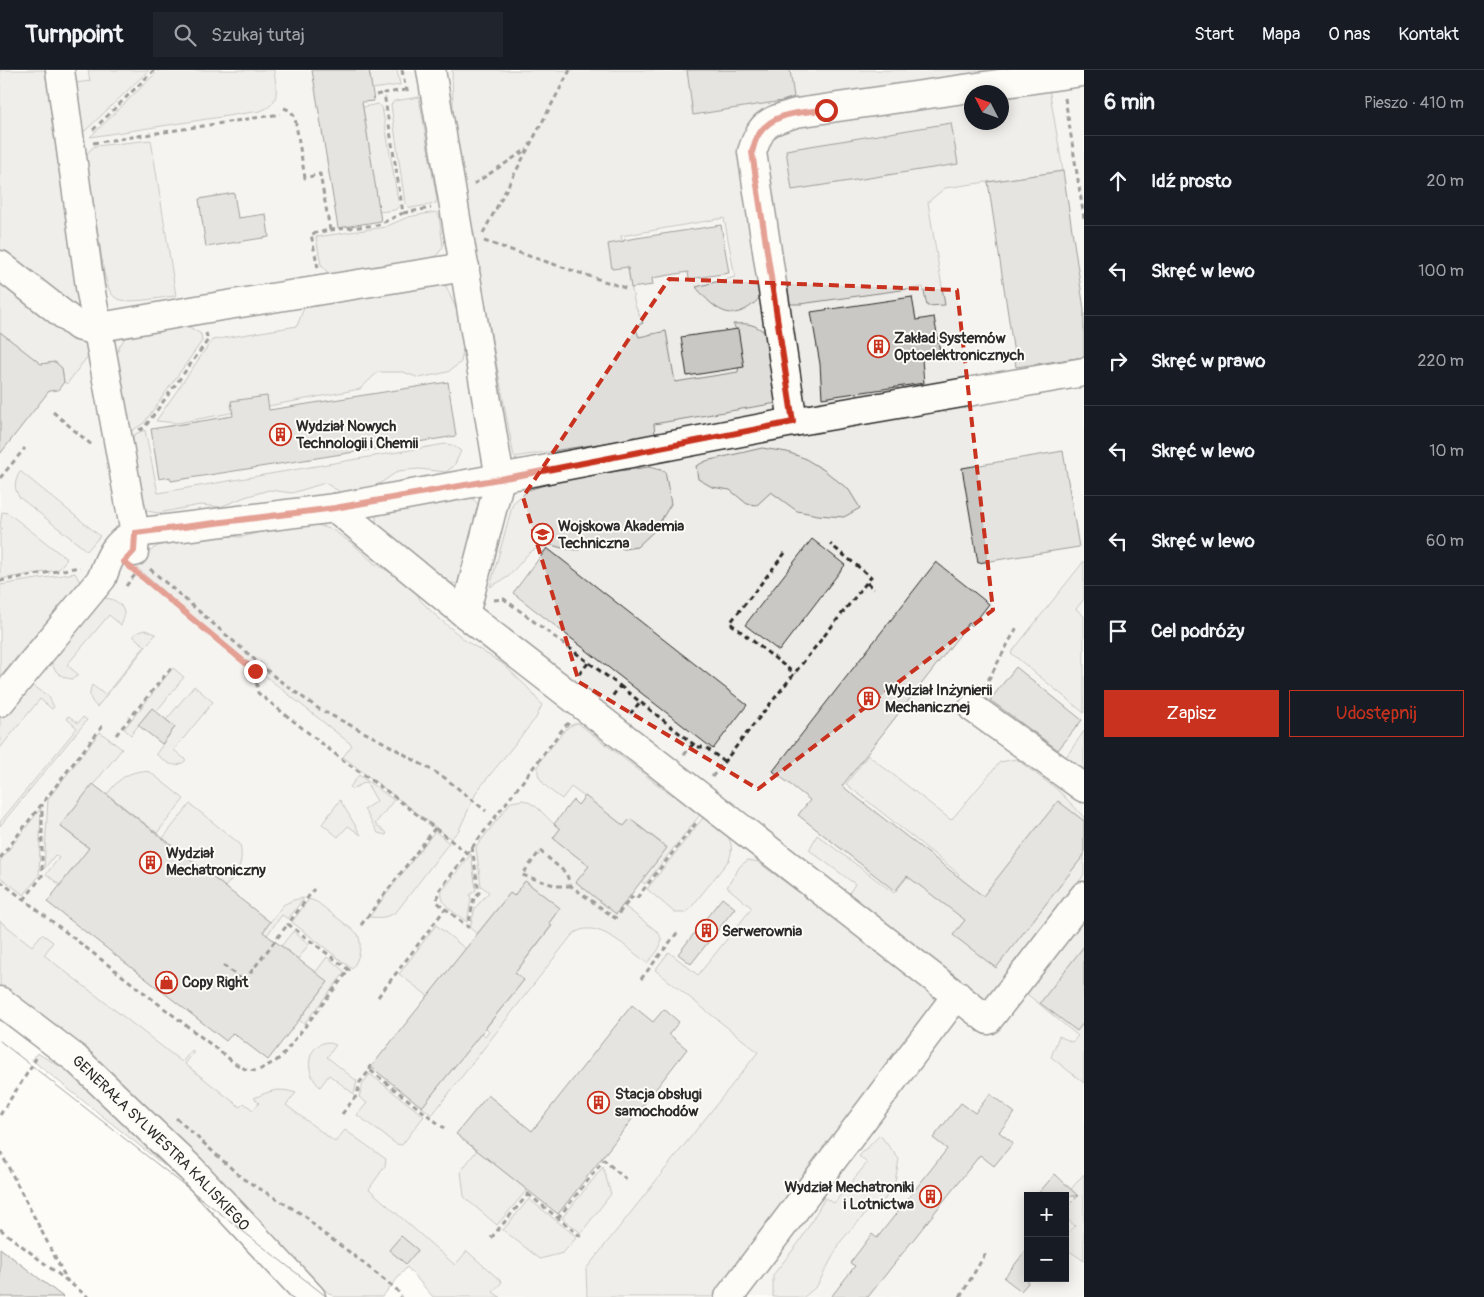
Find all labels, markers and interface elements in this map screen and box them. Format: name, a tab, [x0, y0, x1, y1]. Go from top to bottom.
search box	[153, 12, 503, 57]
text: Turnpoint	[25, 20, 123, 49]
icon: search	[171, 21, 199, 49]
text: Szukaj tutaj	[211, 23, 305, 47]
text: Start	[1194, 23, 1234, 46]
text: Mapa	[1262, 23, 1300, 46]
text: O nas	[1328, 23, 1370, 46]
text: Kontakt	[1398, 23, 1459, 46]
north arrow	[964, 85, 1009, 130]
text: 6 min	[1104, 89, 1155, 116]
text: Pieszo · 410 m	[1364, 93, 1464, 113]
route start	[815, 99, 838, 122]
icon: ahead	[1104, 167, 1132, 195]
text: Idź prosto	[1151, 169, 1232, 193]
text: 20 m	[1426, 171, 1464, 191]
icon: left	[1104, 257, 1132, 285]
text: Skręć w lewo	[1151, 259, 1255, 283]
text: 100 m	[1418, 261, 1464, 281]
place label: Zakład Systemów Optoelektronicznych	[894, 329, 1024, 365]
building icon: Zakład Systemów Optoelektronicznych	[866, 335, 890, 359]
icon: right	[1104, 347, 1132, 375]
text: Skręć w prawo	[1151, 349, 1265, 373]
text: 220 m	[1418, 351, 1464, 371]
place label: Wydział Nowych Technologii i Chemii	[295, 417, 419, 453]
building icon: Wydział Nowych Technologii i Chemii	[268, 423, 292, 447]
icon: left	[1104, 437, 1132, 465]
text: Skręć w lewo	[1151, 439, 1255, 463]
text: 10 m	[1429, 441, 1464, 461]
place label: Wojskowa Akademia Techniczna	[557, 517, 684, 553]
school or university icon: Wojskowa Akademia Techniczna	[530, 523, 554, 547]
icon: left	[1104, 527, 1132, 555]
text: Skręć w lewo	[1151, 529, 1255, 553]
text: 60 m	[1426, 531, 1464, 551]
icon: arrive	[1104, 617, 1132, 645]
text: Cel podróży	[1151, 619, 1244, 643]
route end	[244, 660, 267, 683]
place label: Wydział Inżynierii Mechanicznej	[885, 681, 993, 717]
building icon: Wydział Inżynierii Mechanicznej	[857, 687, 881, 711]
button: Zapisz	[1104, 690, 1279, 737]
button: Udostępnij	[1289, 690, 1464, 737]
place label: Wydział Mechatroniczny	[166, 844, 266, 880]
building icon: Wydział Mechatroniczny	[138, 850, 162, 874]
building icon: Serwerownia	[694, 919, 718, 943]
place label: Serwerownia	[722, 922, 802, 941]
shop icon: Copy Right	[154, 970, 178, 994]
place label: Copy Right	[182, 973, 249, 992]
street label: GENERAŁA SYLWESTRA KALISKIEGO	[68, 1051, 253, 1235]
place label: Stacja obsługi samochodów	[615, 1085, 702, 1121]
building icon: Stacja obsługi samochodów	[587, 1091, 611, 1115]
place label: Wydział Mechatroniki i Lotnictwa	[785, 1178, 914, 1214]
building icon: Wydział Mechatroniki i Lotnictwa	[918, 1184, 942, 1208]
map controls	[1024, 1192, 1069, 1282]
button: +	[1024, 1192, 1069, 1237]
button: −	[1024, 1237, 1069, 1282]

